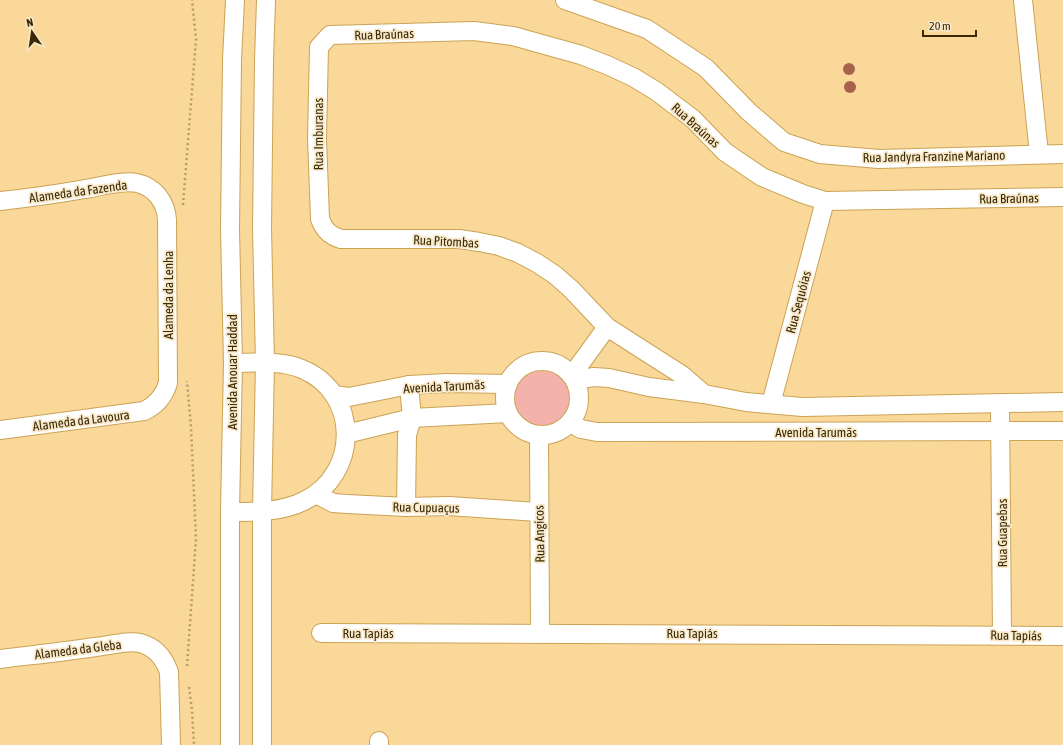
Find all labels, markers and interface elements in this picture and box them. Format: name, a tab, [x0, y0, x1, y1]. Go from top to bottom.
north arrow	[12, 12, 52, 52]
scale bar	[923, 12, 976, 38]
text: N	[25, 16, 34, 29]
text: 20 m	[929, 19, 951, 33]
street label: Rua Braúnas	[354, 26, 414, 43]
street label: Rua Imburanas	[311, 97, 326, 170]
street label: Rua Braúnas	[668, 100, 723, 151]
street label: Rua Jandyra Franzine Mariano	[863, 148, 1005, 165]
street label: Alameda da Fazenda	[28, 177, 128, 206]
street label: Rua Braúnas	[979, 190, 1039, 207]
street label: Rua Pitombas	[413, 232, 480, 251]
street label: Alameda da Lenha	[161, 251, 176, 339]
street label: Rua Sequóias	[783, 269, 814, 335]
street label: Avenida Anouar Haddad	[225, 314, 240, 430]
street label: Avenida Tarumãs	[403, 377, 486, 396]
street label: Alameda da Lavoura	[32, 407, 130, 434]
street label: Avenida Tarumãs	[775, 425, 857, 440]
street label: Rua Guapebas	[995, 498, 1010, 567]
street label: Rua Cupuaçus	[392, 499, 460, 516]
street label: Rua Angícos	[531, 505, 547, 563]
street label: Rua Tapiás	[342, 626, 394, 641]
street label: Rua Tapiás	[666, 626, 718, 641]
street label: Rua Tapiás	[990, 628, 1042, 643]
street label: Alameda da Gleba	[34, 637, 122, 662]

